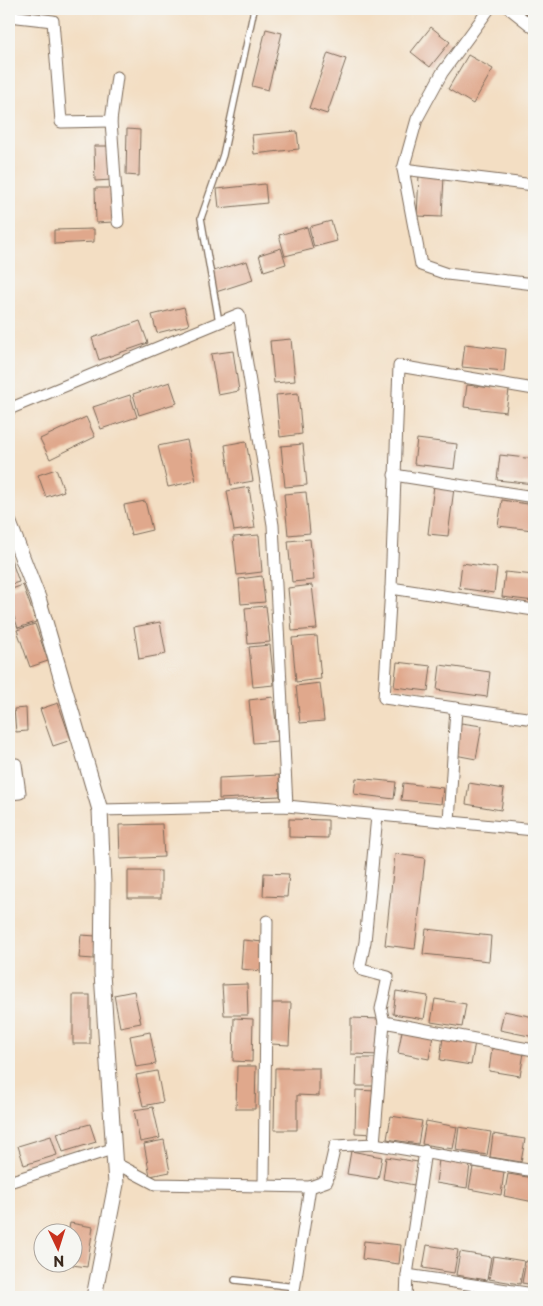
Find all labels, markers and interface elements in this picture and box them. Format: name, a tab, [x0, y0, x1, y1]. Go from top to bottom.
north arrow	[32, 1224, 82, 1274]
text: N	[53, 1251, 65, 1272]

